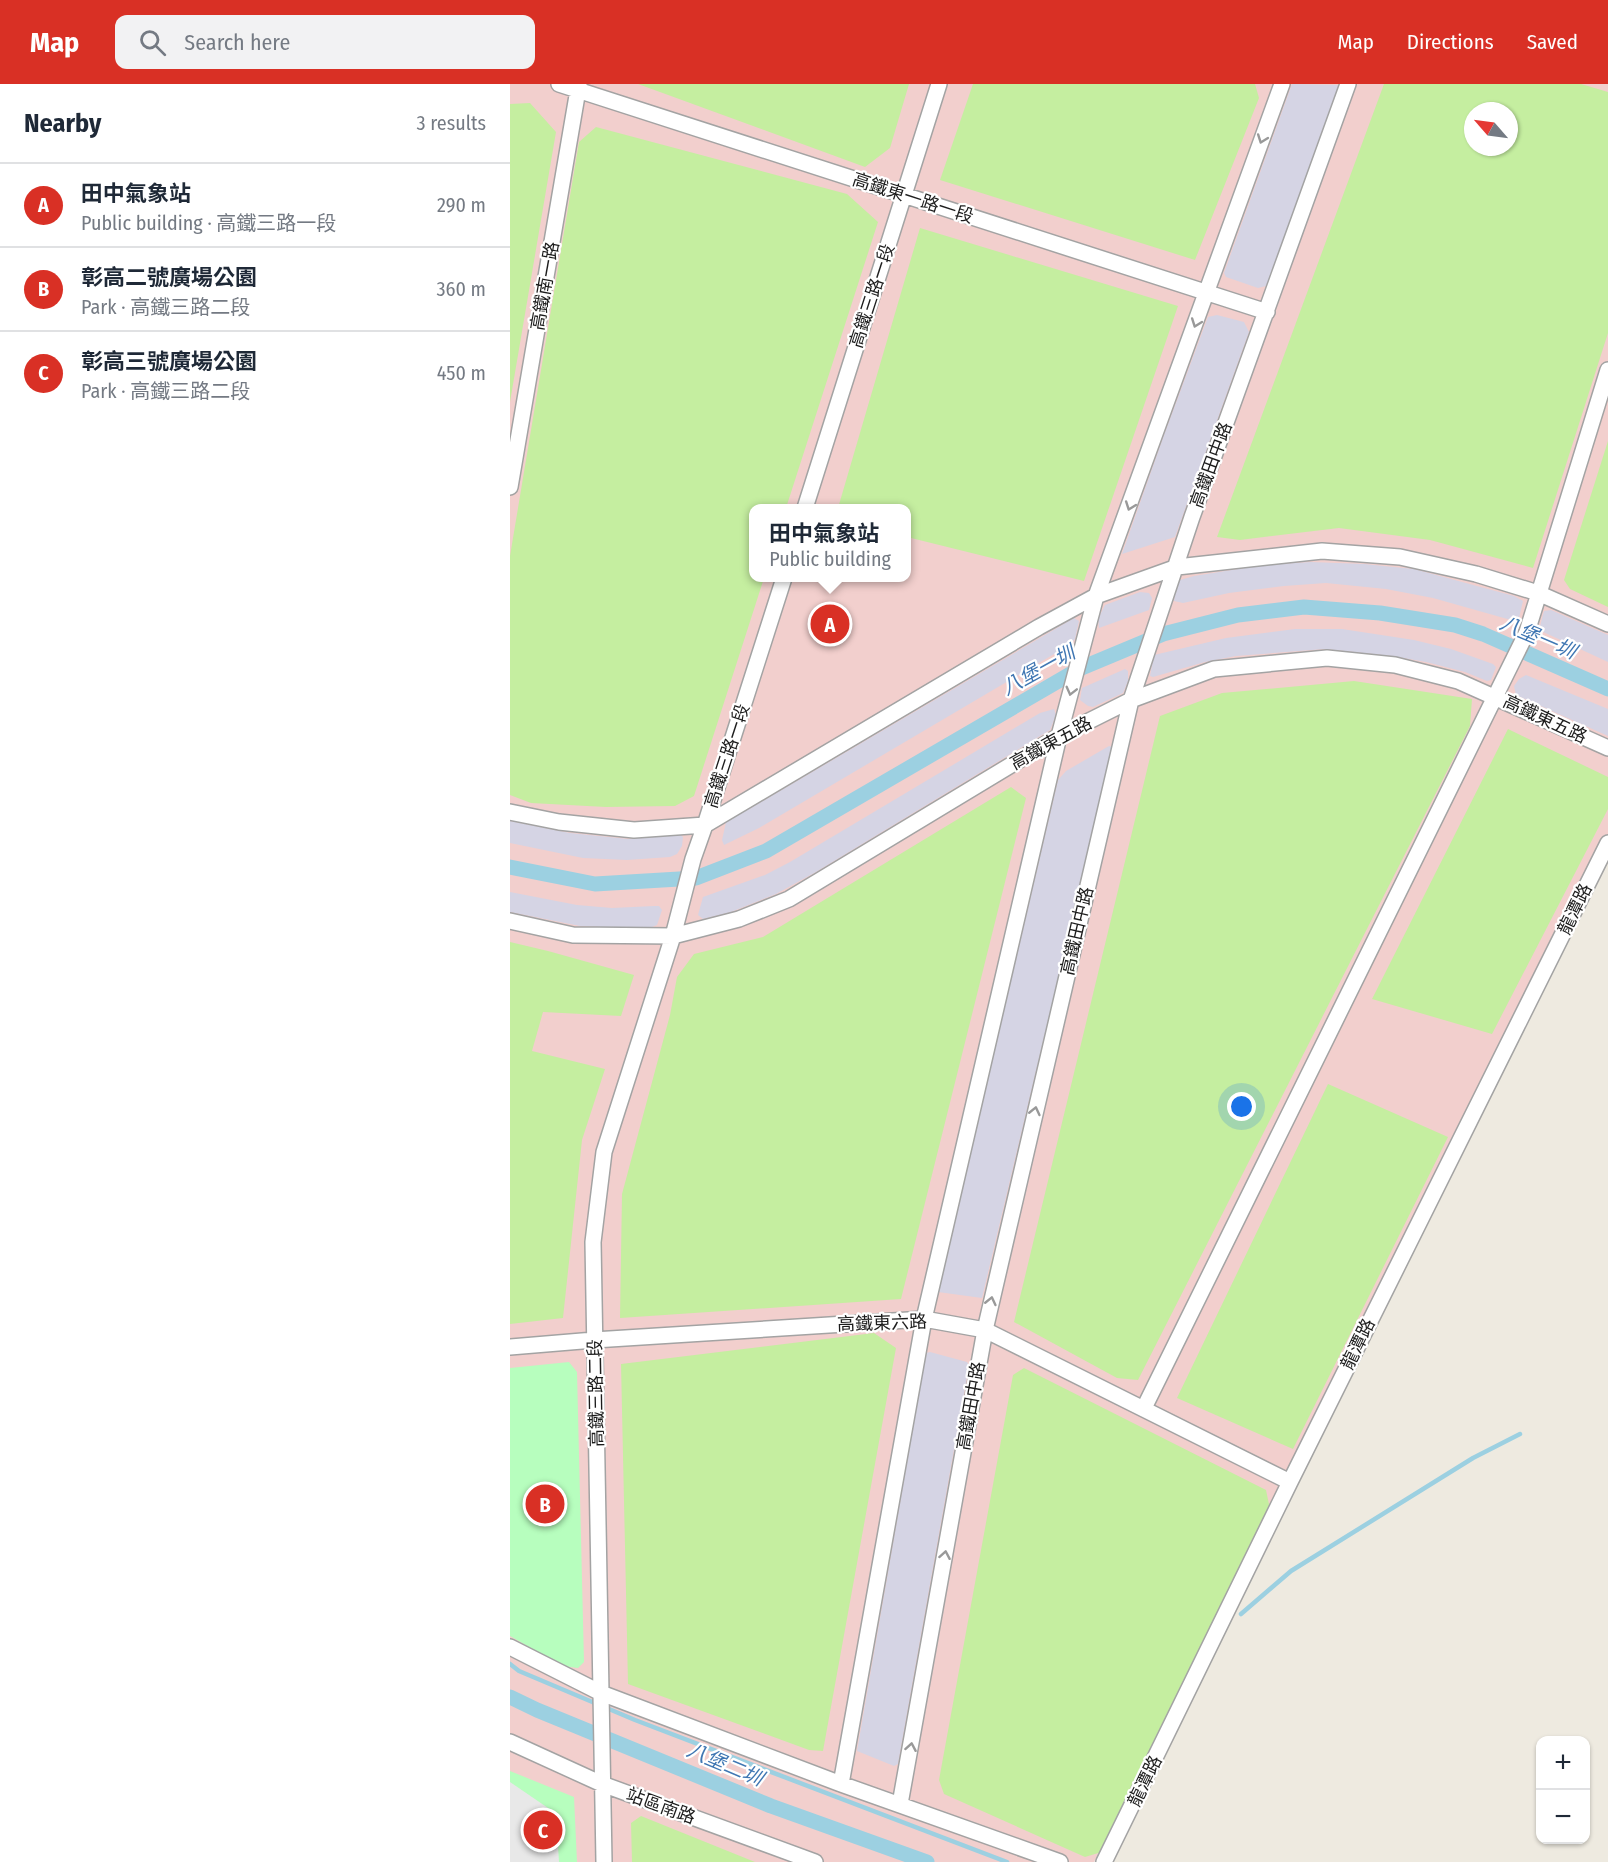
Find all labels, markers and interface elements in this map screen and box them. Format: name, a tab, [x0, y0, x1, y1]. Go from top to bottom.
search box	[115, 15, 535, 69]
text: Map	[30, 26, 79, 59]
icon: search	[136, 26, 169, 59]
text: Search here	[184, 29, 290, 56]
text: Map	[1337, 29, 1374, 55]
text: Directions	[1407, 29, 1494, 55]
text: Saved	[1527, 29, 1578, 55]
north arrow	[1464, 102, 1518, 156]
text: Nearby	[24, 108, 101, 139]
text: 3 results	[417, 111, 486, 135]
one-way arrow	[1257, 133, 1270, 144]
street label: 高鐵東一路一段	[850, 168, 976, 228]
text: 田中氣象站	[81, 180, 191, 207]
text: A	[38, 193, 49, 217]
text: 290 m	[437, 193, 486, 217]
text: Public building · 高鐵三路一段	[81, 211, 336, 235]
street label: 高鐵南一路	[526, 240, 564, 332]
street label: 高鐵三路一段	[845, 241, 899, 351]
text: 彰高二號廣場公園	[81, 264, 257, 291]
text: B	[38, 277, 49, 301]
text: 360 m	[437, 277, 486, 301]
text: Park · 高鐵三路二段	[81, 295, 250, 319]
one-way arrow	[1191, 317, 1204, 327]
text: 彰高三號廣場公園	[81, 348, 257, 375]
text: C	[38, 361, 49, 385]
text: 450 m	[437, 361, 486, 385]
text: Park · 高鐵三路二段	[81, 379, 250, 403]
street label: 高鐵田中路	[1185, 419, 1237, 511]
one-way arrow	[1125, 500, 1138, 511]
popup	[749, 504, 911, 582]
text: 田中氣象站	[769, 520, 879, 547]
text: Public building	[769, 547, 891, 571]
pin: A	[810, 602, 850, 646]
water label: 八堡一圳	[1496, 610, 1582, 665]
water label: 八堡一圳	[997, 639, 1081, 700]
one-way arrow	[1065, 686, 1078, 696]
street label: 高鐵東五路	[1500, 690, 1590, 748]
street label: 高鐵三路一段	[700, 701, 754, 811]
street label: 高鐵東五路	[1006, 712, 1096, 774]
street label: 龍潭路	[1553, 880, 1597, 938]
street label: 高鐵田中路	[1056, 885, 1098, 977]
your location	[1227, 1092, 1256, 1121]
one-way arrow	[1028, 1106, 1041, 1116]
one-way arrow	[984, 1296, 997, 1306]
street label: 高鐵東六路	[837, 1310, 927, 1336]
street label: 龍潭路	[1336, 1315, 1380, 1373]
street label: 高鐵三路二段	[584, 1339, 608, 1447]
street label: 高鐵田中路	[952, 1360, 990, 1452]
pin: B	[525, 1482, 564, 1526]
one-way arrow	[938, 1550, 951, 1560]
map controls	[1536, 1736, 1590, 1844]
button: +	[1536, 1736, 1590, 1790]
water label: 八堡二圳	[683, 1737, 769, 1792]
one-way arrow	[904, 1742, 916, 1751]
street label: 龍潭路	[1123, 1752, 1167, 1810]
street label: 站區南路	[623, 1783, 699, 1829]
button: −	[1536, 1790, 1590, 1844]
pin: C	[524, 1808, 562, 1852]

